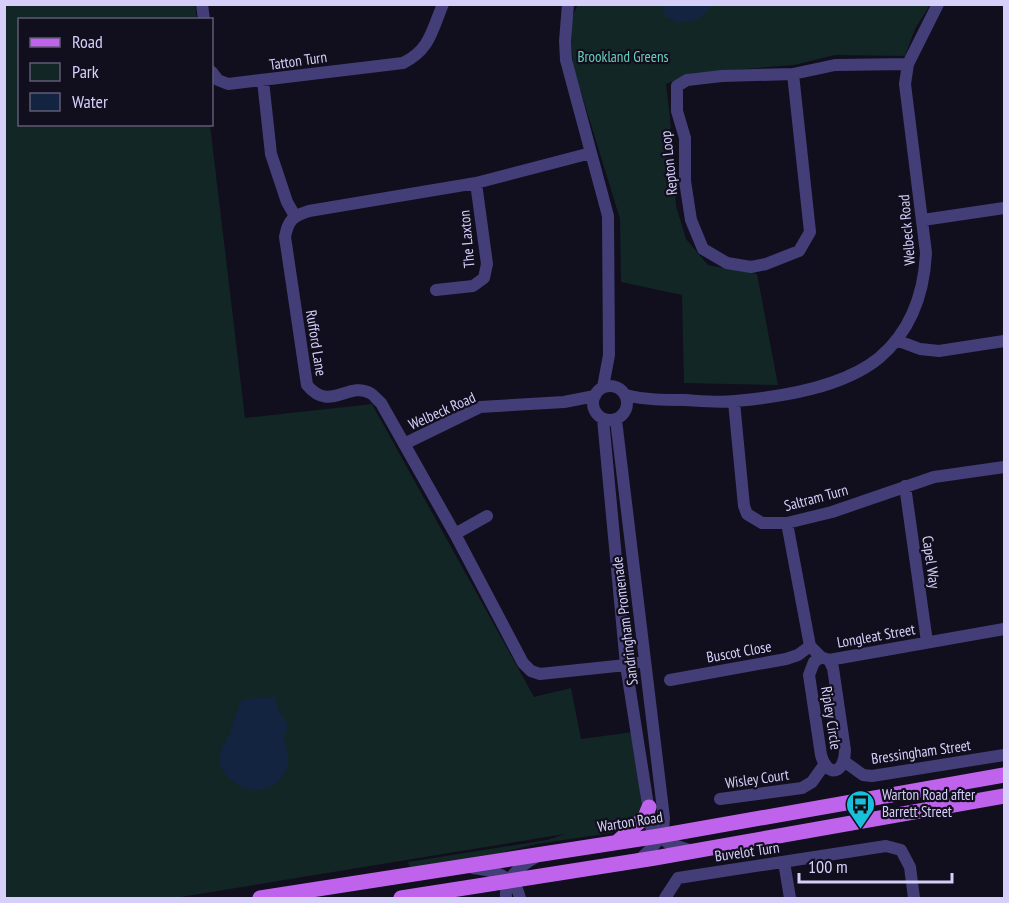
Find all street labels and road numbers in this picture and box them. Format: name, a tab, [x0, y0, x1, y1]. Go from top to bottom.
street label: Tatton Turn	[268, 47, 328, 74]
street label: Repton Loop	[656, 130, 681, 196]
street label: Welbeck Road	[894, 194, 919, 266]
street label: The Laxton	[455, 209, 478, 269]
street label: Rufford Lane	[302, 309, 331, 377]
street label: Welbeck Road	[405, 387, 478, 434]
street label: Saltram Turn	[782, 480, 850, 515]
street label: Capel Way	[918, 534, 945, 590]
street label: Sandringham Promenade	[607, 556, 642, 687]
street label: Longleat Street	[835, 619, 917, 652]
street label: Buscot Close	[705, 636, 773, 667]
street label: Ripley Circle	[817, 685, 846, 751]
street label: Bressingham Street	[870, 735, 972, 768]
street label: Wisley Court	[724, 765, 790, 792]
street label: Warton Road	[596, 807, 664, 836]
street label: Buvelot Turn	[713, 838, 780, 865]

